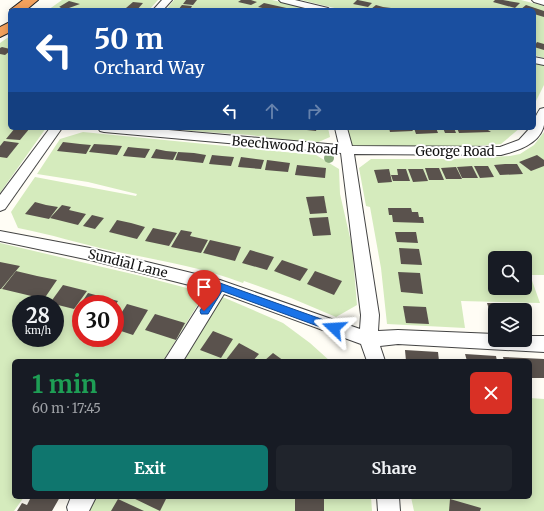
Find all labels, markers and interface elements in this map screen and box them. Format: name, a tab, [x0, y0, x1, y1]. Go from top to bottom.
text: 50 m	[94, 21, 163, 57]
icon: left	[28, 24, 80, 76]
text: Orchard Way	[94, 56, 205, 79]
icon: left	[219, 100, 241, 122]
icon: ahead	[261, 100, 283, 122]
icon: right	[303, 100, 325, 122]
street label: Beechwood Road	[231, 132, 339, 159]
street label: George Road	[415, 143, 495, 160]
street label: Sundial Lane	[86, 245, 170, 282]
map controls	[488, 251, 532, 347]
button: search	[488, 251, 532, 295]
pin	[187, 270, 221, 311]
icon: arrive	[193, 276, 215, 298]
speed limit sign: 30	[72, 295, 124, 347]
text: 28	[26, 303, 50, 328]
button: layers	[488, 303, 532, 347]
position arrow	[313, 307, 355, 349]
text: km/h	[25, 324, 51, 337]
text: 1 min	[32, 369, 97, 400]
button: close	[470, 372, 512, 414]
text: 60 m · 17:45	[32, 400, 101, 417]
button: Exit	[32, 445, 268, 491]
button: Share	[276, 445, 512, 491]

